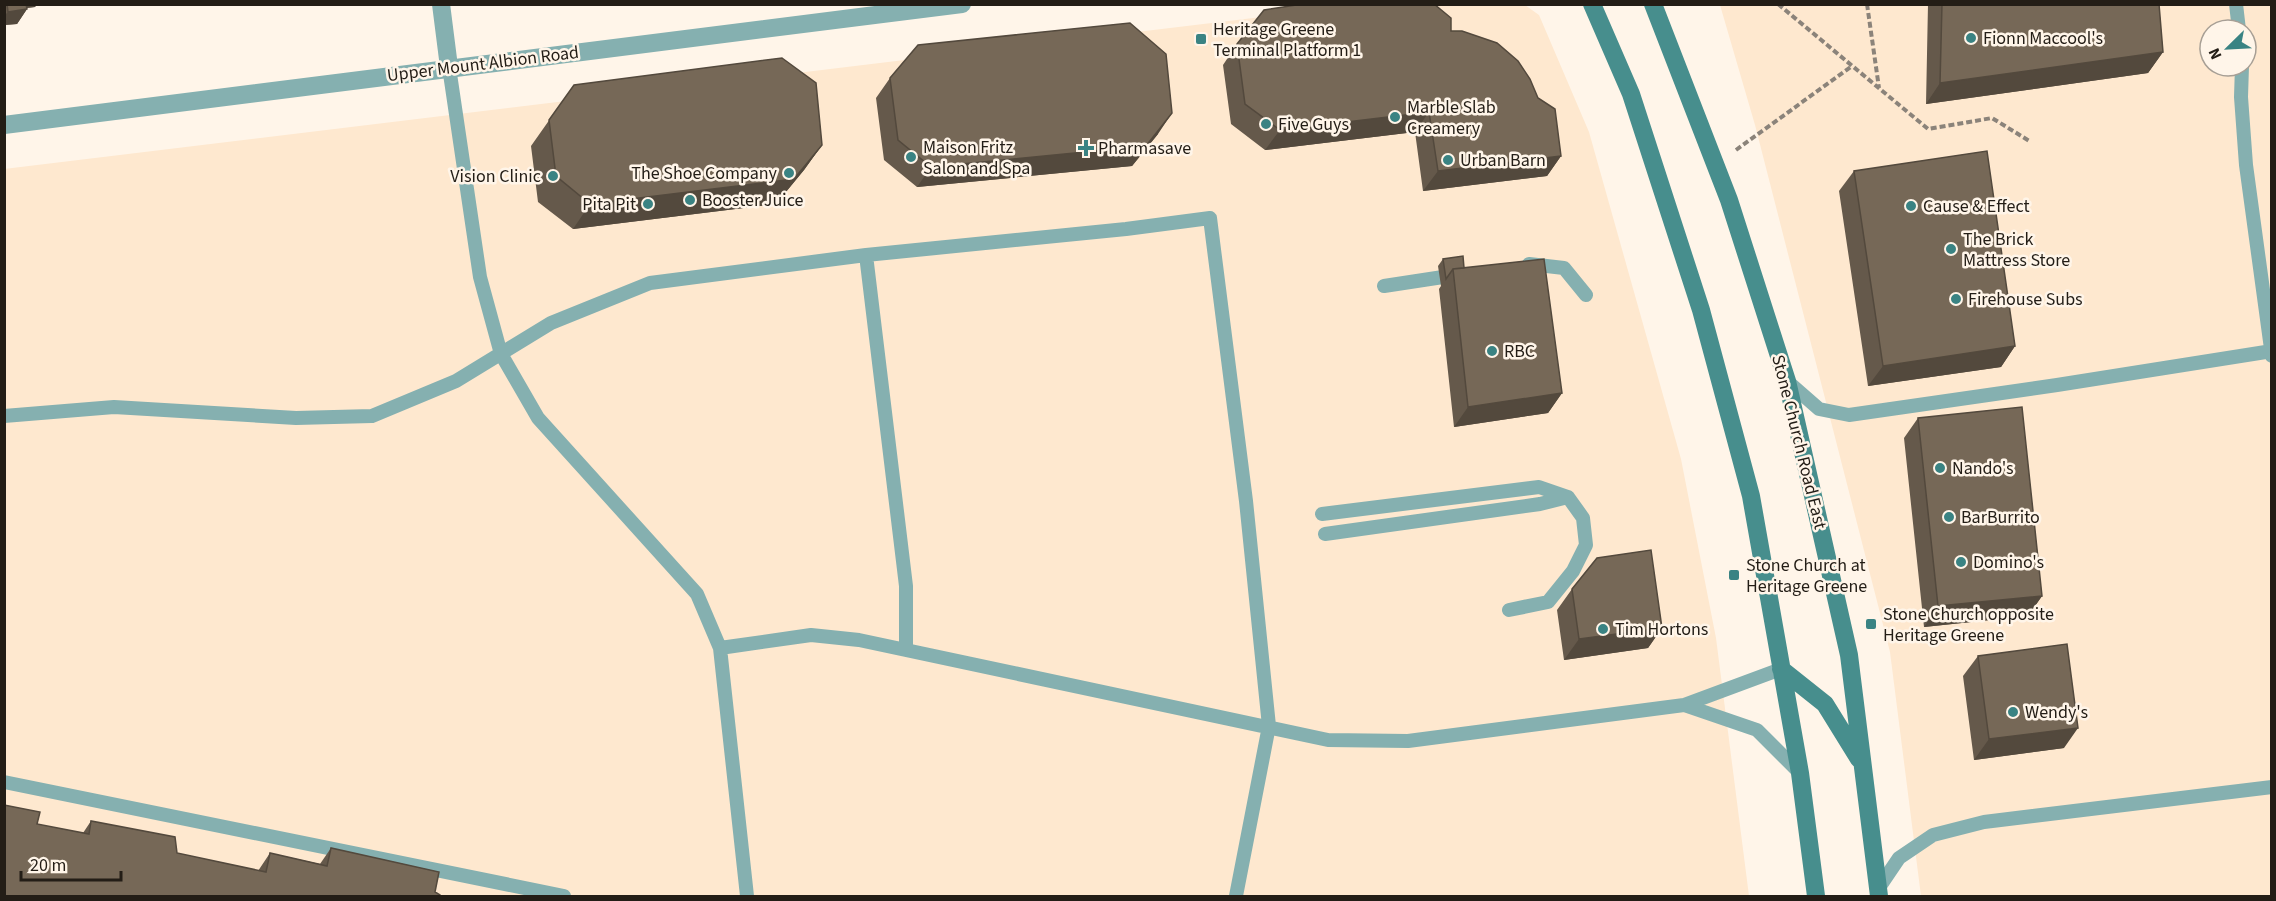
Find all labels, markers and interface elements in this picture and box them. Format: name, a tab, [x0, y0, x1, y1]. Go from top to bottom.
place label: Heritage Greene Terminal Platform 1	[1213, 17, 1361, 63]
north arrow	[2198, 18, 2258, 78]
place label: Fionn Maccool's	[1983, 26, 2103, 51]
marker: Fionn Maccool's	[1964, 31, 1978, 45]
marker: Heritage Greene Terminal Platform 1	[1194, 32, 1208, 46]
street label: Upper Mount Albion Road	[386, 40, 580, 88]
text: N	[2203, 44, 2227, 63]
place label: Marble Slab Creamery	[1407, 95, 1496, 141]
marker: Marble Slab Creamery	[1388, 110, 1402, 124]
place label: Five Guys	[1278, 112, 1349, 137]
marker: Five Guys	[1259, 117, 1273, 131]
place label: Maison Fritz Salon and Spa	[923, 135, 1030, 181]
place label: Pharmasave	[1098, 136, 1191, 161]
marker: Pharmasave	[1079, 141, 1093, 155]
place label: Urban Barn	[1460, 148, 1546, 173]
marker: Maison Fritz Salon and Spa	[904, 150, 918, 164]
marker: Urban Barn	[1441, 153, 1455, 167]
place label: The Shoe Company	[631, 161, 778, 186]
place label: Vision Clinic	[450, 164, 541, 189]
marker: The Shoe Company	[782, 166, 796, 180]
marker: Vision Clinic	[546, 169, 560, 183]
place label: Booster Juice	[702, 188, 804, 213]
place label: Pita Pit	[582, 192, 636, 217]
marker: Booster Juice	[683, 193, 697, 207]
place label: Cause & Effect	[1923, 194, 2030, 219]
marker: Pita Pit	[641, 197, 655, 211]
marker: Cause & Effect	[1904, 199, 1918, 213]
place label: The Brick Mattress Store	[1963, 227, 2070, 273]
marker: The Brick Mattress Store	[1944, 242, 1958, 256]
place label: Firehouse Subs	[1968, 287, 2083, 312]
marker: Firehouse Subs	[1949, 292, 1963, 306]
place label: RBC	[1504, 339, 1535, 364]
marker: RBC	[1485, 344, 1499, 358]
street label: Stone Church Road East	[1765, 352, 1833, 532]
place label: Nando's	[1952, 456, 2013, 481]
marker: Nando's	[1933, 461, 1947, 475]
place label: BarBurrito	[1961, 505, 2040, 530]
marker: BarBurrito	[1942, 510, 1956, 524]
place label: Domino's	[1973, 550, 2044, 575]
place label: Stone Church at Heritage Greene	[1746, 553, 1867, 599]
marker: Domino's	[1954, 555, 1968, 569]
marker: Stone Church at Heritage Greene	[1727, 568, 1741, 582]
place label: Stone Church opposite Heritage Greene	[1883, 602, 2054, 648]
place label: Tim Hortons	[1615, 617, 1708, 642]
marker: Stone Church opposite Heritage Greene	[1864, 617, 1878, 631]
marker: Tim Hortons	[1596, 622, 1610, 636]
place label: Wendy's	[2025, 700, 2088, 725]
marker: Wendy's	[2006, 705, 2020, 719]
scale bar	[21, 844, 122, 882]
text: 20 m	[30, 853, 66, 878]

